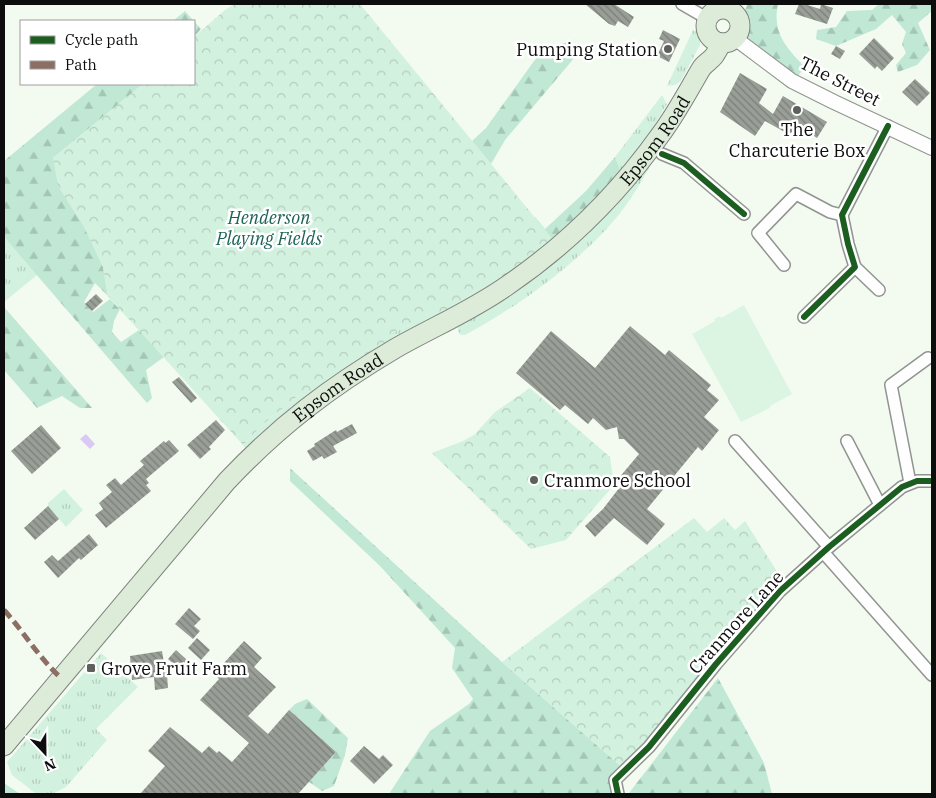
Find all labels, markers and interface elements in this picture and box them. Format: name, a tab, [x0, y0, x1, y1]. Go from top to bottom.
legend	[20, 20, 195, 85]
text: Cycle path	[65, 30, 138, 49]
place label: Pumping Station	[516, 38, 658, 61]
marker: Pumping Station	[662, 43, 674, 55]
street label: The Street	[796, 51, 884, 111]
text: Path	[65, 55, 97, 74]
street label: Epsom Road	[614, 91, 695, 190]
marker: The Charcuterie Box	[791, 104, 803, 116]
place label: The Charcuterie Box	[729, 118, 865, 162]
park label: Henderson Playing Fields	[215, 206, 322, 250]
street label: Epsom Road	[288, 347, 387, 427]
place label: Cranmore School	[544, 469, 691, 492]
marker: Cranmore School	[528, 474, 540, 486]
street label: Cranmore Lane	[683, 565, 789, 679]
place label: Grove Fruit Farm	[101, 657, 247, 680]
marker: Grove Fruit Farm	[85, 662, 97, 674]
north arrow	[20, 728, 70, 778]
text: N	[41, 755, 58, 775]

